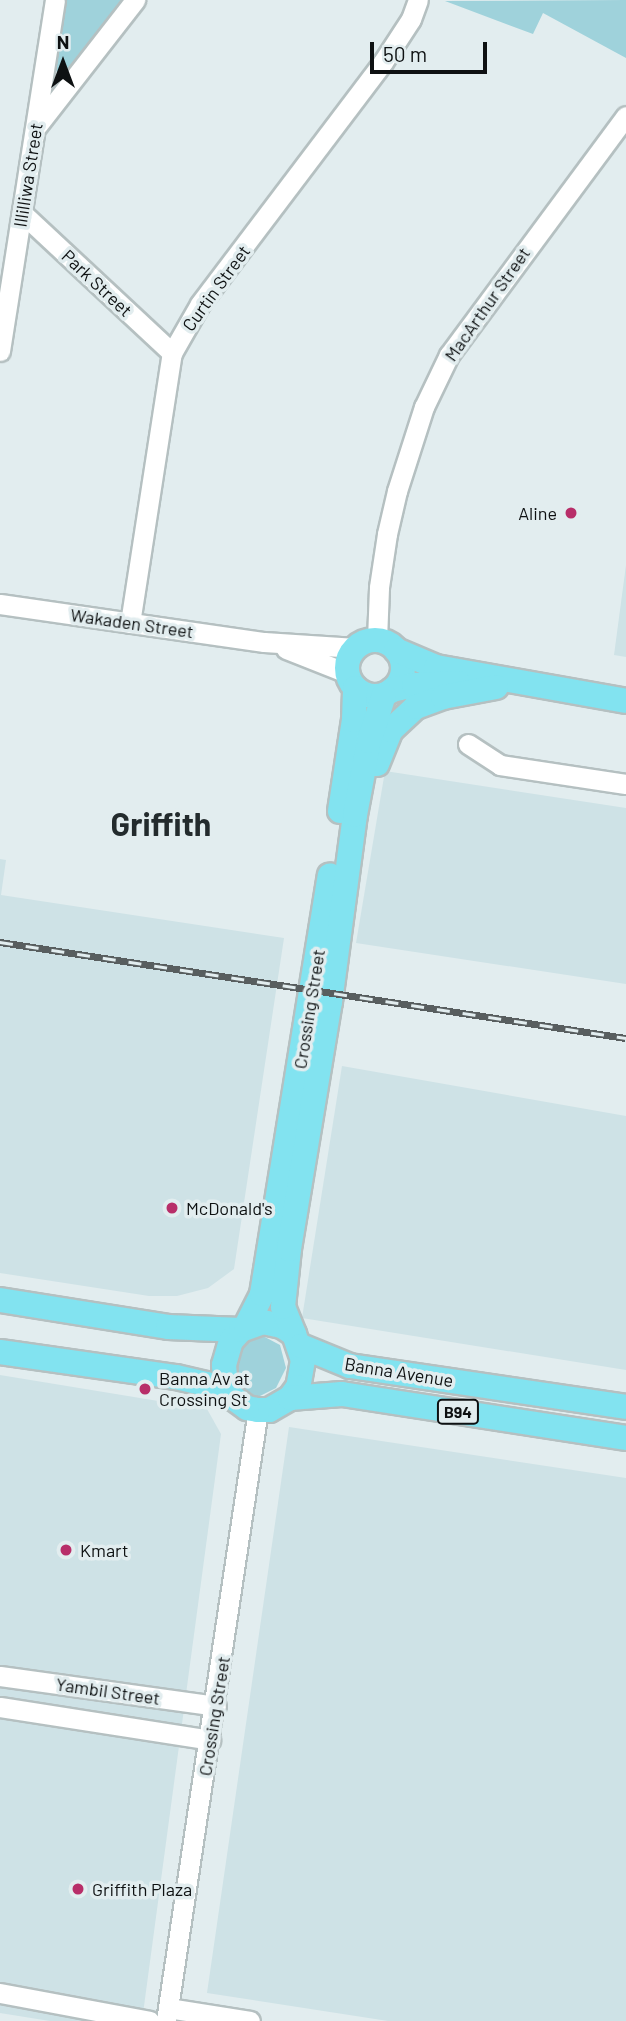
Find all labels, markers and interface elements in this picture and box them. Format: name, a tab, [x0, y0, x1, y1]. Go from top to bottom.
north arrow	[28, 28, 98, 98]
scale bar	[374, 28, 491, 72]
text: N	[57, 30, 69, 53]
text: 50 m	[383, 41, 427, 66]
street label: Illilliwa Street	[9, 121, 47, 229]
street label: Curtin Street	[178, 241, 254, 335]
street label: MacArthur Street	[440, 243, 534, 365]
street label: Park Street	[57, 245, 137, 321]
place label: Aline	[518, 502, 557, 524]
marker: Aline	[563, 505, 579, 521]
street label: Wakaden Street	[69, 604, 195, 642]
district label: Griffith	[111, 804, 211, 842]
street label: Crossing Street	[289, 948, 329, 1070]
place label: McDonald's	[186, 1197, 273, 1219]
marker: McDonald's	[164, 1200, 180, 1216]
street label: Banna Avenue	[343, 1353, 455, 1391]
place label: Banna Av at Crossing St	[159, 1368, 250, 1410]
marker: Banna Av at Crossing St	[137, 1381, 153, 1397]
road number: B94	[435, 1400, 481, 1424]
place label: Kmart	[80, 1539, 128, 1561]
marker: Kmart	[58, 1542, 74, 1558]
street label: Crossing Street	[194, 1655, 234, 1777]
street label: Yambil Street	[55, 1673, 161, 1709]
place label: Griffith Plaza	[92, 1878, 192, 1900]
marker: Griffith Plaza	[70, 1881, 86, 1897]

